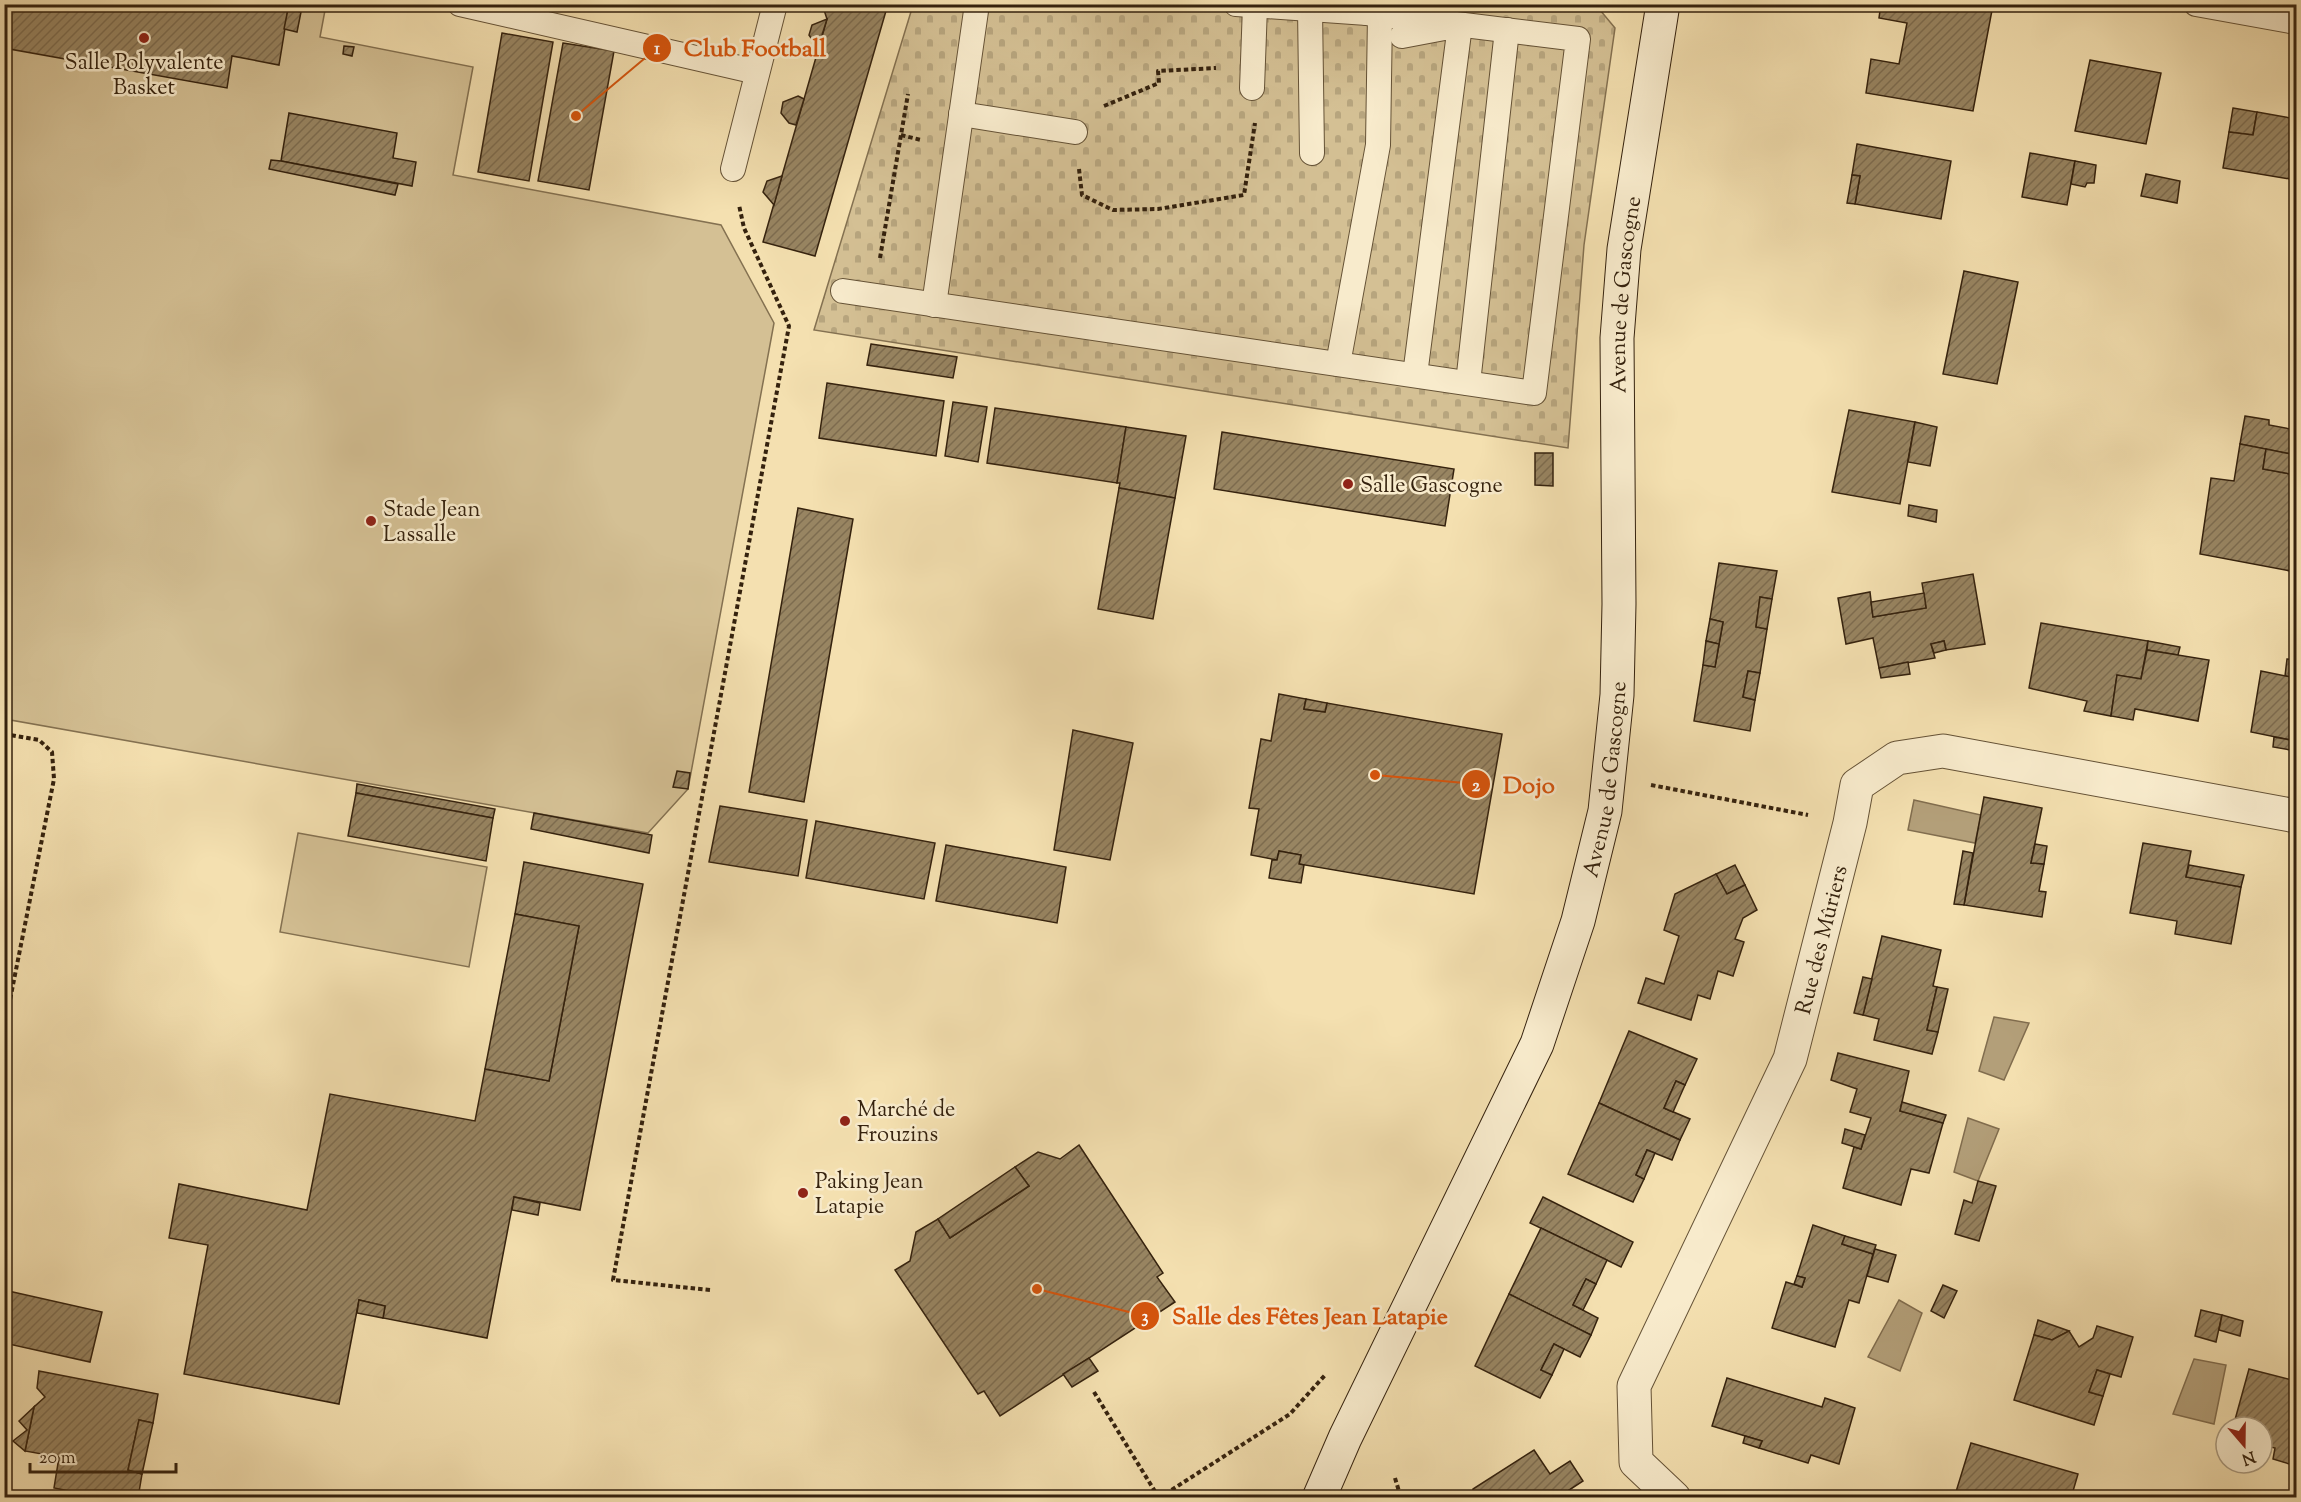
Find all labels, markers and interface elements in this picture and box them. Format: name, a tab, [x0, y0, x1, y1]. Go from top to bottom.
callout: Club Football	[642, 27, 838, 69]
marker: Salle Polyvalente Basket	[137, 31, 151, 45]
text: Club Football	[684, 33, 826, 67]
text: 1	[654, 37, 661, 63]
place label: Salle Polyvalente Basket	[65, 48, 223, 105]
street label: Avenue de Gascogne	[1604, 194, 1651, 393]
place label: Salle Gascogne	[1360, 471, 1503, 503]
marker: Salle Gascogne	[1341, 477, 1355, 491]
place label: Stade Jean Lassalle	[383, 495, 480, 552]
marker: Stade Jean Lassalle	[364, 514, 378, 528]
street label: Avenue de Gascogne	[1576, 681, 1636, 881]
callout: Dojo	[1461, 763, 1567, 805]
text: Dojo	[1503, 770, 1555, 804]
text: 2	[1472, 774, 1481, 800]
street label: Rue des Mûriers	[1789, 862, 1858, 1018]
place label: Marché de Frouzins	[857, 1095, 955, 1152]
marker: Marché de Frouzins	[838, 1114, 852, 1128]
place label: Paking Jean Latapie	[815, 1167, 923, 1224]
marker: Paking Jean Latapie	[796, 1186, 810, 1200]
callout: Salle des Fêtes Jean Latapie	[1130, 1295, 1460, 1337]
text: Salle des Fêtes Jean Latapie	[1172, 1301, 1448, 1335]
text: 3	[1141, 1305, 1149, 1331]
north arrow	[2214, 1415, 2274, 1475]
scale bar	[30, 1436, 176, 1474]
text: N	[2238, 1444, 2258, 1470]
text: 20 m	[39, 1446, 76, 1472]

